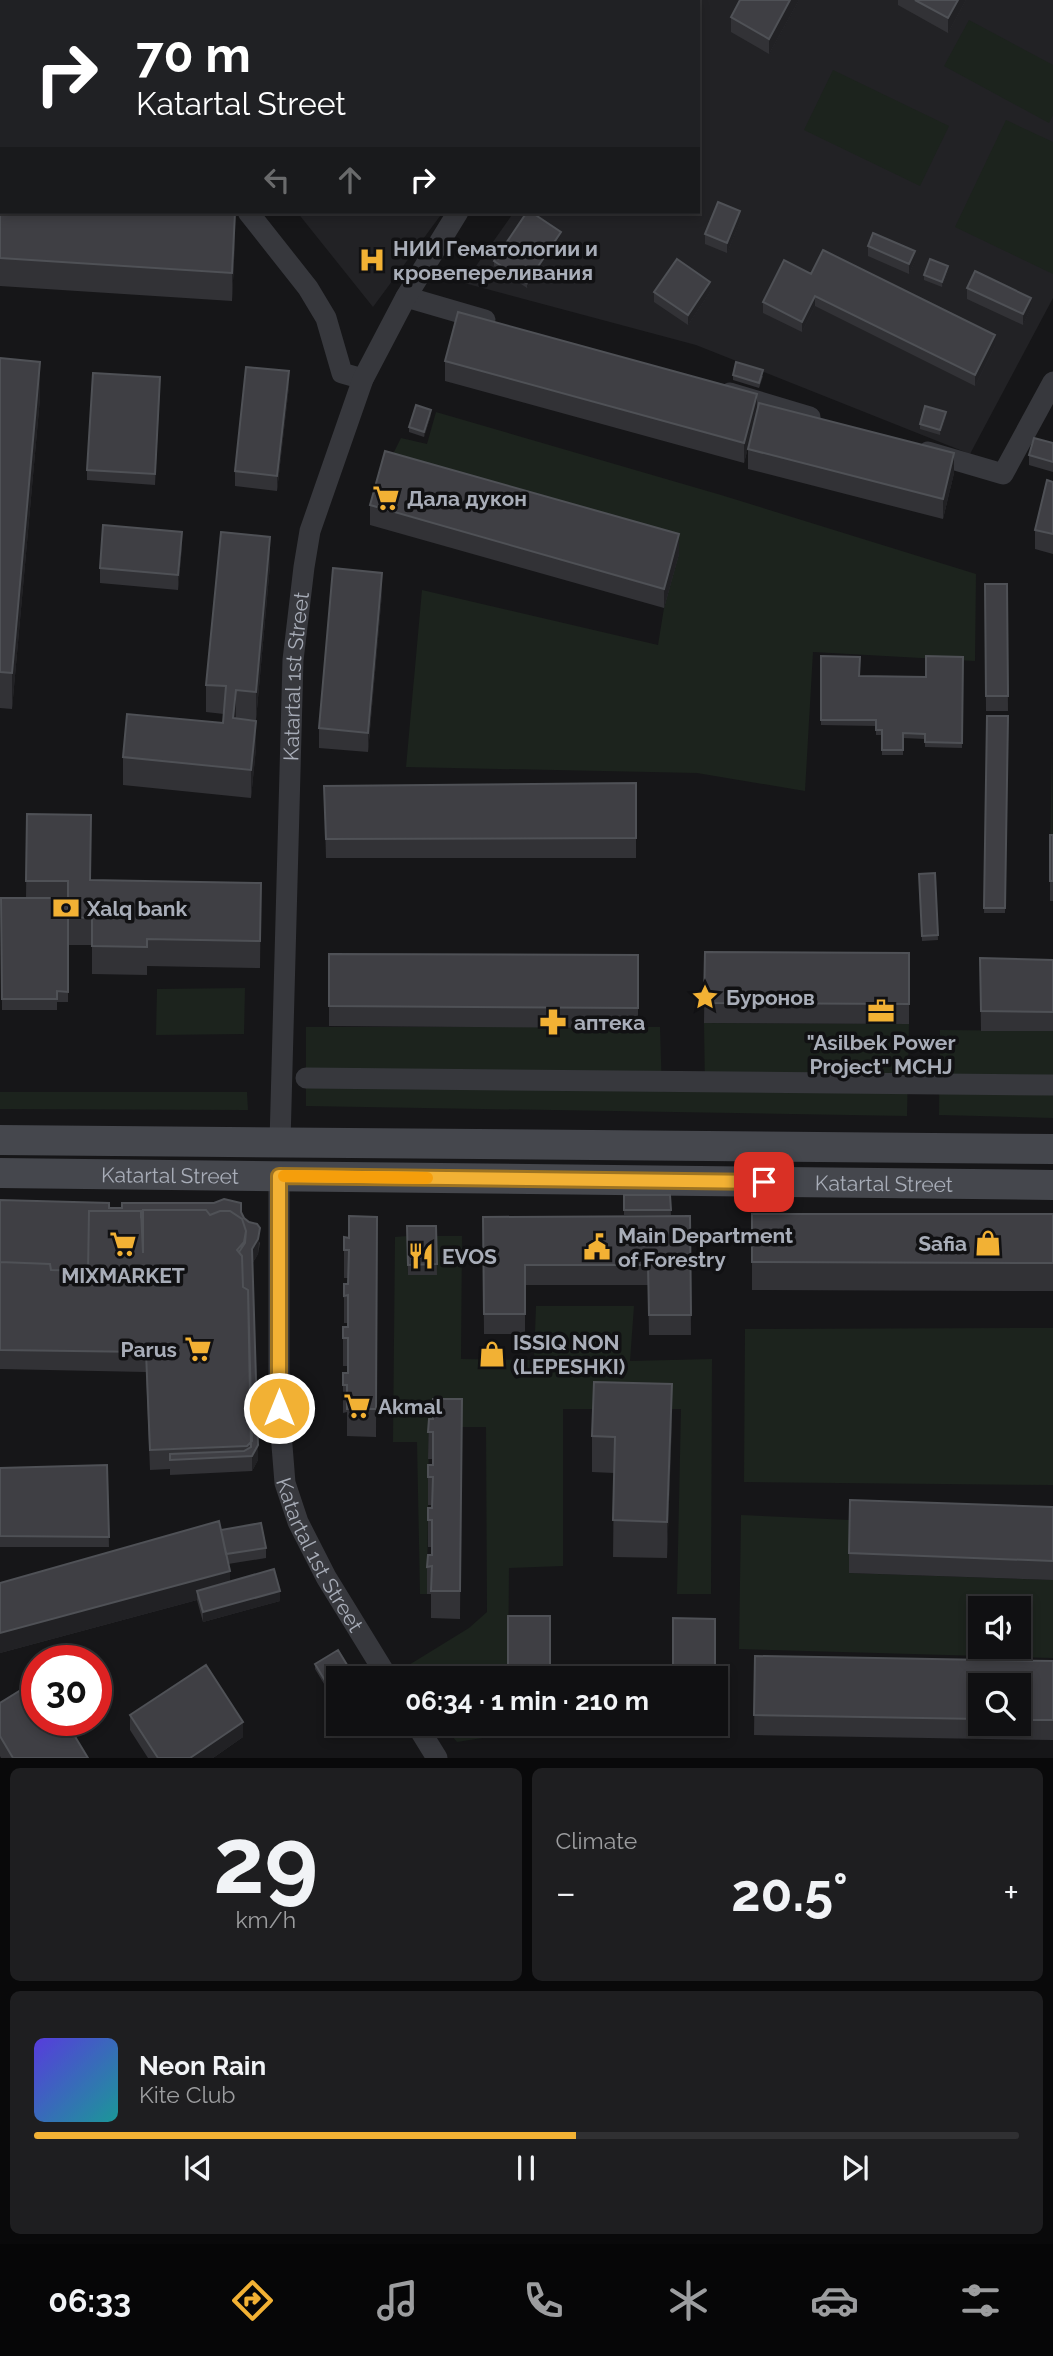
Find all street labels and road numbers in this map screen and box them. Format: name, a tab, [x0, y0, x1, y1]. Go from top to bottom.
street label: Katartal 1st Street	[278, 590, 313, 761]
street label: Katartal Street	[101, 1162, 239, 1188]
street label: Katartal Street	[815, 1170, 953, 1196]
street label: Katartal 1st Street	[272, 1474, 369, 1636]

